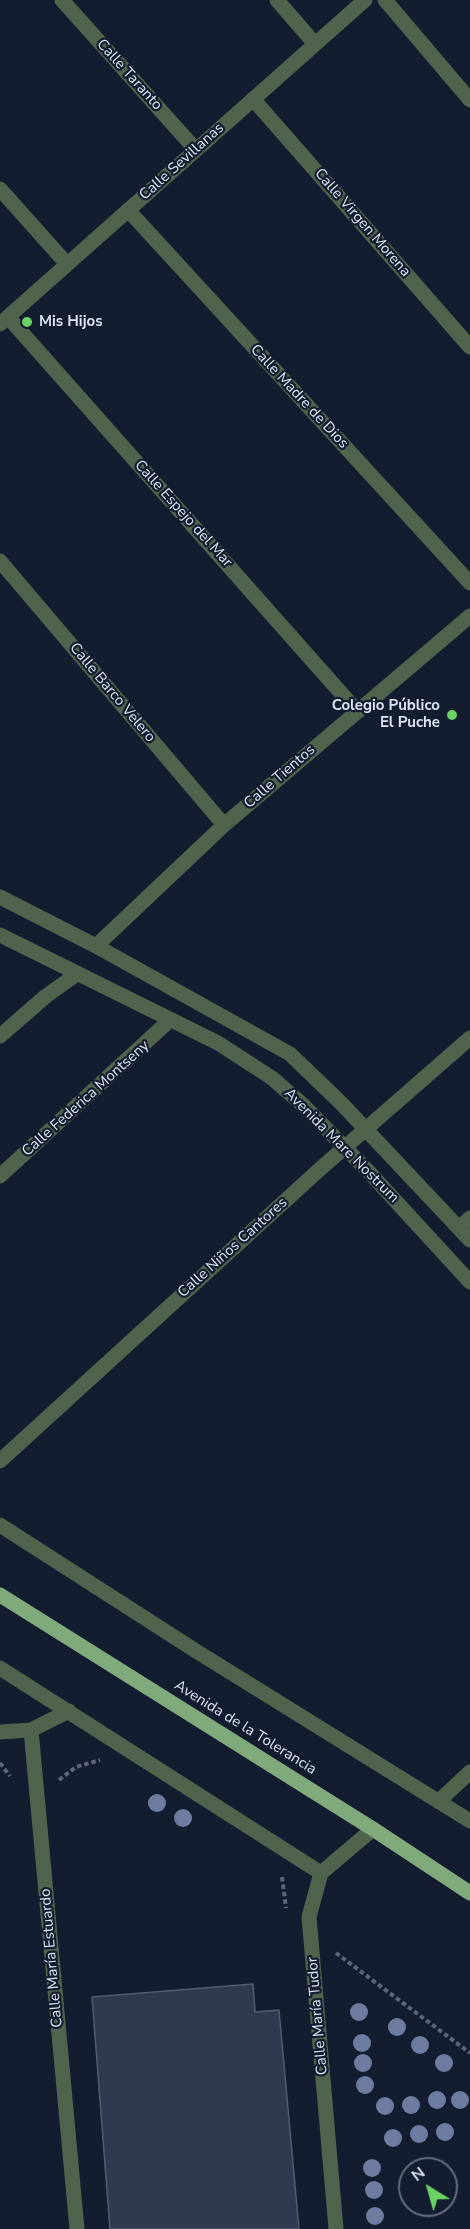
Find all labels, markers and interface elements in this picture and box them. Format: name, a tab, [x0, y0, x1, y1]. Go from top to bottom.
street label: Calle Taranto	[92, 36, 166, 114]
street label: Calle Sevillanas	[136, 119, 228, 205]
street label: Calle Virgen Morena	[310, 165, 414, 281]
place label: Mis Hijos	[39, 313, 102, 331]
marker: Mis Hijos	[20, 315, 34, 329]
street label: Calle Madre de Dios	[246, 341, 352, 453]
street label: Calle Espejo del Mar	[130, 457, 236, 571]
street label: Calle Barco Velero	[65, 640, 159, 746]
place label: Colegio Público El Puche	[332, 697, 440, 732]
marker: Colegio Público El Puche	[445, 708, 459, 722]
street label: Calle Tientos	[241, 741, 319, 813]
street label: Calle Federica Montseny	[19, 1037, 153, 1161]
street label: Avenida Mare Nostrum	[280, 1085, 402, 1207]
street label: Calle Niños Cantores	[174, 1194, 292, 1302]
street label: Avenida de la Tolerancia	[171, 1677, 319, 1779]
street label: Calle María Estuardo	[37, 1888, 67, 2028]
street label: Calle María Tudor	[304, 1956, 332, 2076]
north arrow	[398, 2157, 458, 2217]
text: N	[407, 2162, 430, 2187]

